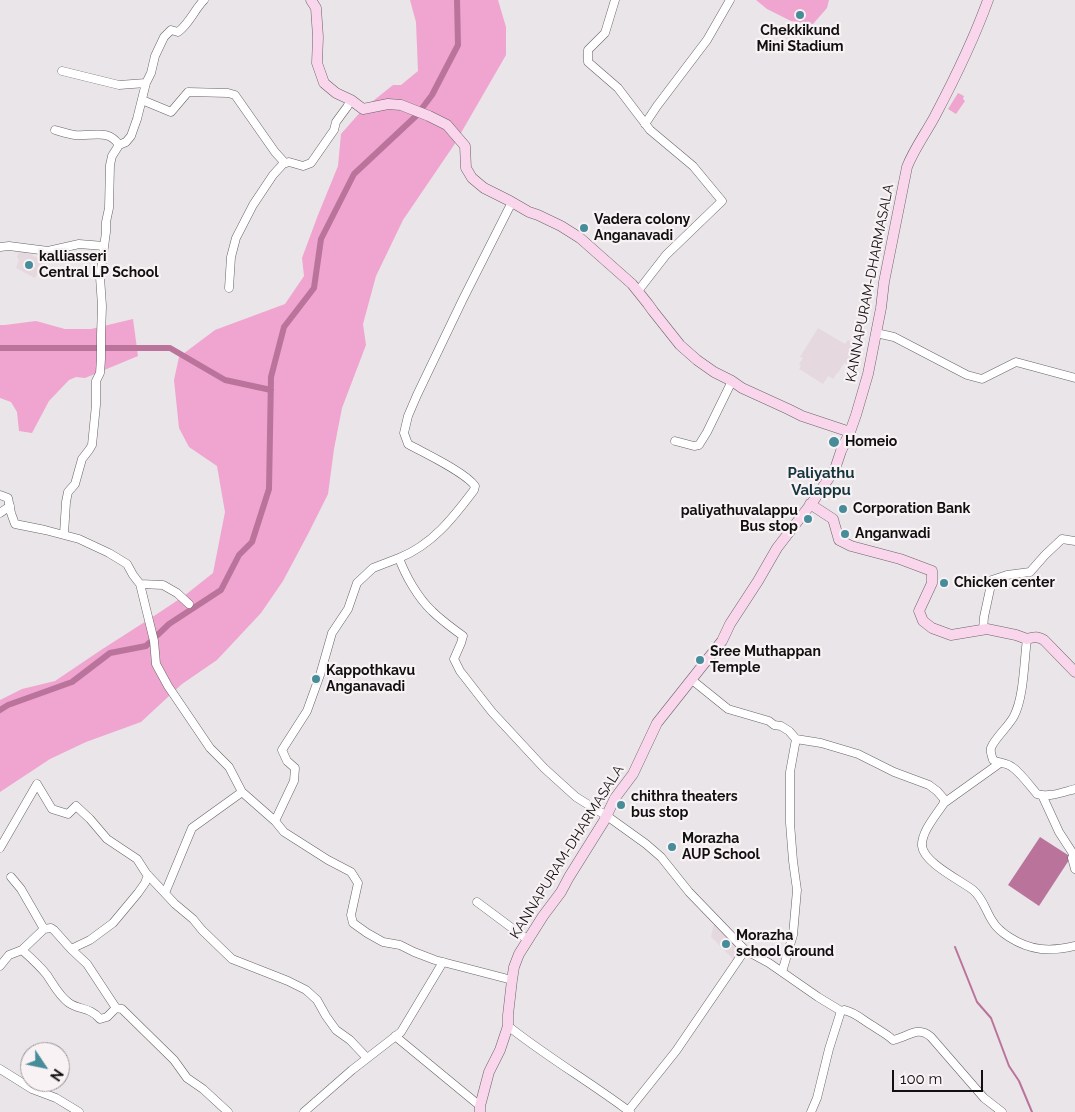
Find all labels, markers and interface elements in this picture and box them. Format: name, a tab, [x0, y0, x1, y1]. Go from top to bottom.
marker: Chekkikund Mini Stadium	[794, 9, 806, 21]
place label: Chekkikund Mini Stadium	[756, 23, 844, 56]
street label: KANNAPURAM-DHARMASALA	[843, 182, 897, 384]
place label: Vadera colony Anganavadi	[594, 212, 690, 244]
marker: Vadera colony Anganavadi	[578, 222, 590, 234]
place label: kalliasseri Central LP School	[39, 249, 159, 282]
marker: kalliasseri Central LP School	[23, 259, 35, 271]
place label: Homeio	[845, 434, 897, 450]
marker: Homeio	[827, 435, 841, 449]
district label: Paliyathu Valappu	[787, 464, 855, 499]
place label: Corporation Bank	[853, 501, 970, 517]
place label: paliyathuvalappu Bus stop	[681, 503, 798, 536]
marker: Corporation Bank	[837, 503, 849, 515]
marker: paliyathuvalappu Bus stop	[802, 513, 814, 525]
place label: Anganwadi	[855, 526, 930, 542]
marker: Anganwadi	[839, 528, 851, 540]
place label: Chicken center	[954, 575, 1055, 591]
marker: Chicken center	[938, 577, 950, 589]
place label: Sree Muthappan Temple	[710, 644, 821, 676]
marker: Sree Muthappan Temple	[694, 654, 706, 666]
place label: Kappothkavu Anganavadi	[326, 663, 415, 696]
marker: Kappothkavu Anganavadi	[310, 673, 322, 685]
street label: KANNAPURAM-DHARMASALA	[506, 762, 628, 942]
place label: chithra theaters bus stop	[631, 789, 738, 822]
marker: chithra theaters bus stop	[615, 799, 627, 811]
place label: Morazha AUP School	[682, 831, 760, 864]
marker: Morazha AUP School	[666, 841, 678, 853]
place label: Morazha school Ground	[736, 928, 834, 960]
marker: Morazha school Ground	[720, 938, 732, 950]
north arrow	[20, 1042, 70, 1092]
scale bar	[895, 1060, 986, 1092]
text: N	[47, 1066, 66, 1084]
text: 100 m	[900, 1070, 942, 1088]

